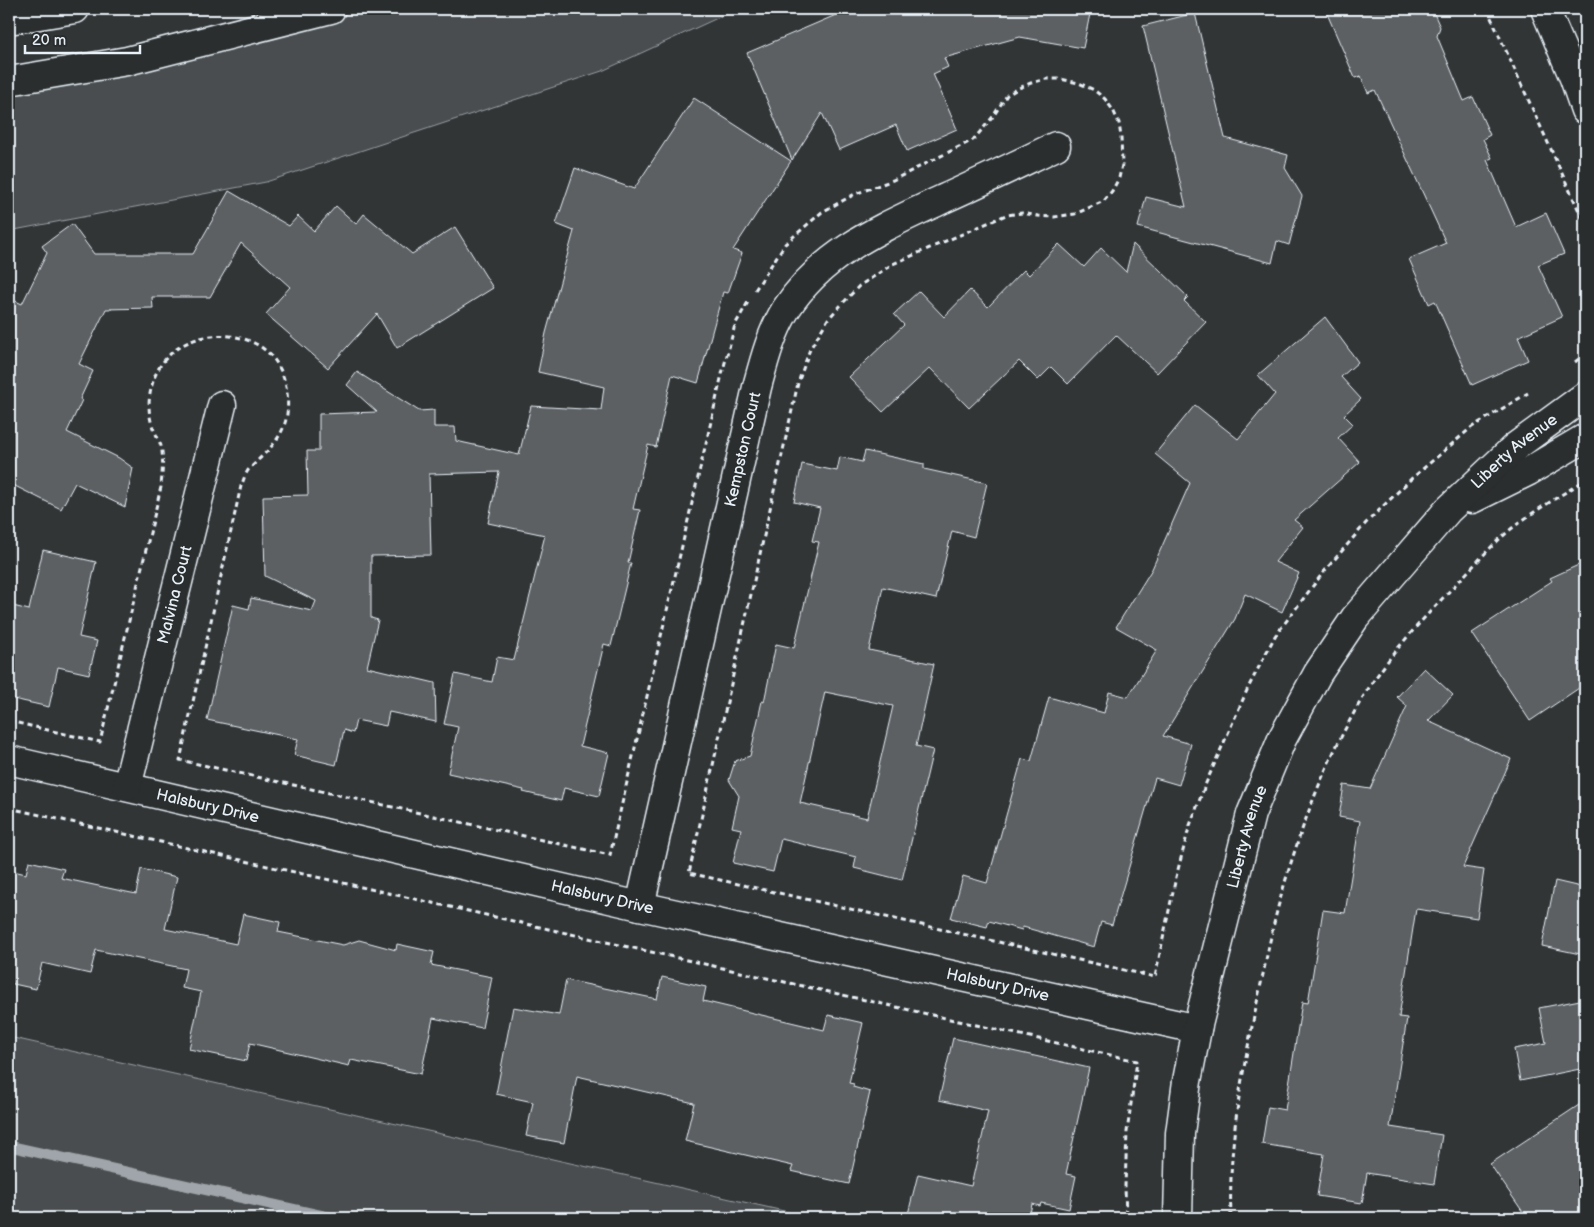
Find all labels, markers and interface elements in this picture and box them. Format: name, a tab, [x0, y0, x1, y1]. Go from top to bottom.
scale bar	[25, 22, 140, 54]
text: 20 m	[32, 31, 66, 50]
street label: Kempston Court	[721, 390, 765, 509]
street label: Liberty Avenue	[1467, 410, 1561, 493]
street label: Malvina Court	[153, 544, 196, 646]
street label: Liberty Avenue	[1223, 782, 1272, 890]
street label: Halsbury Drive	[155, 785, 261, 827]
street label: Halsbury Drive	[549, 876, 656, 918]
street label: Halsbury Drive	[944, 964, 1051, 1006]

